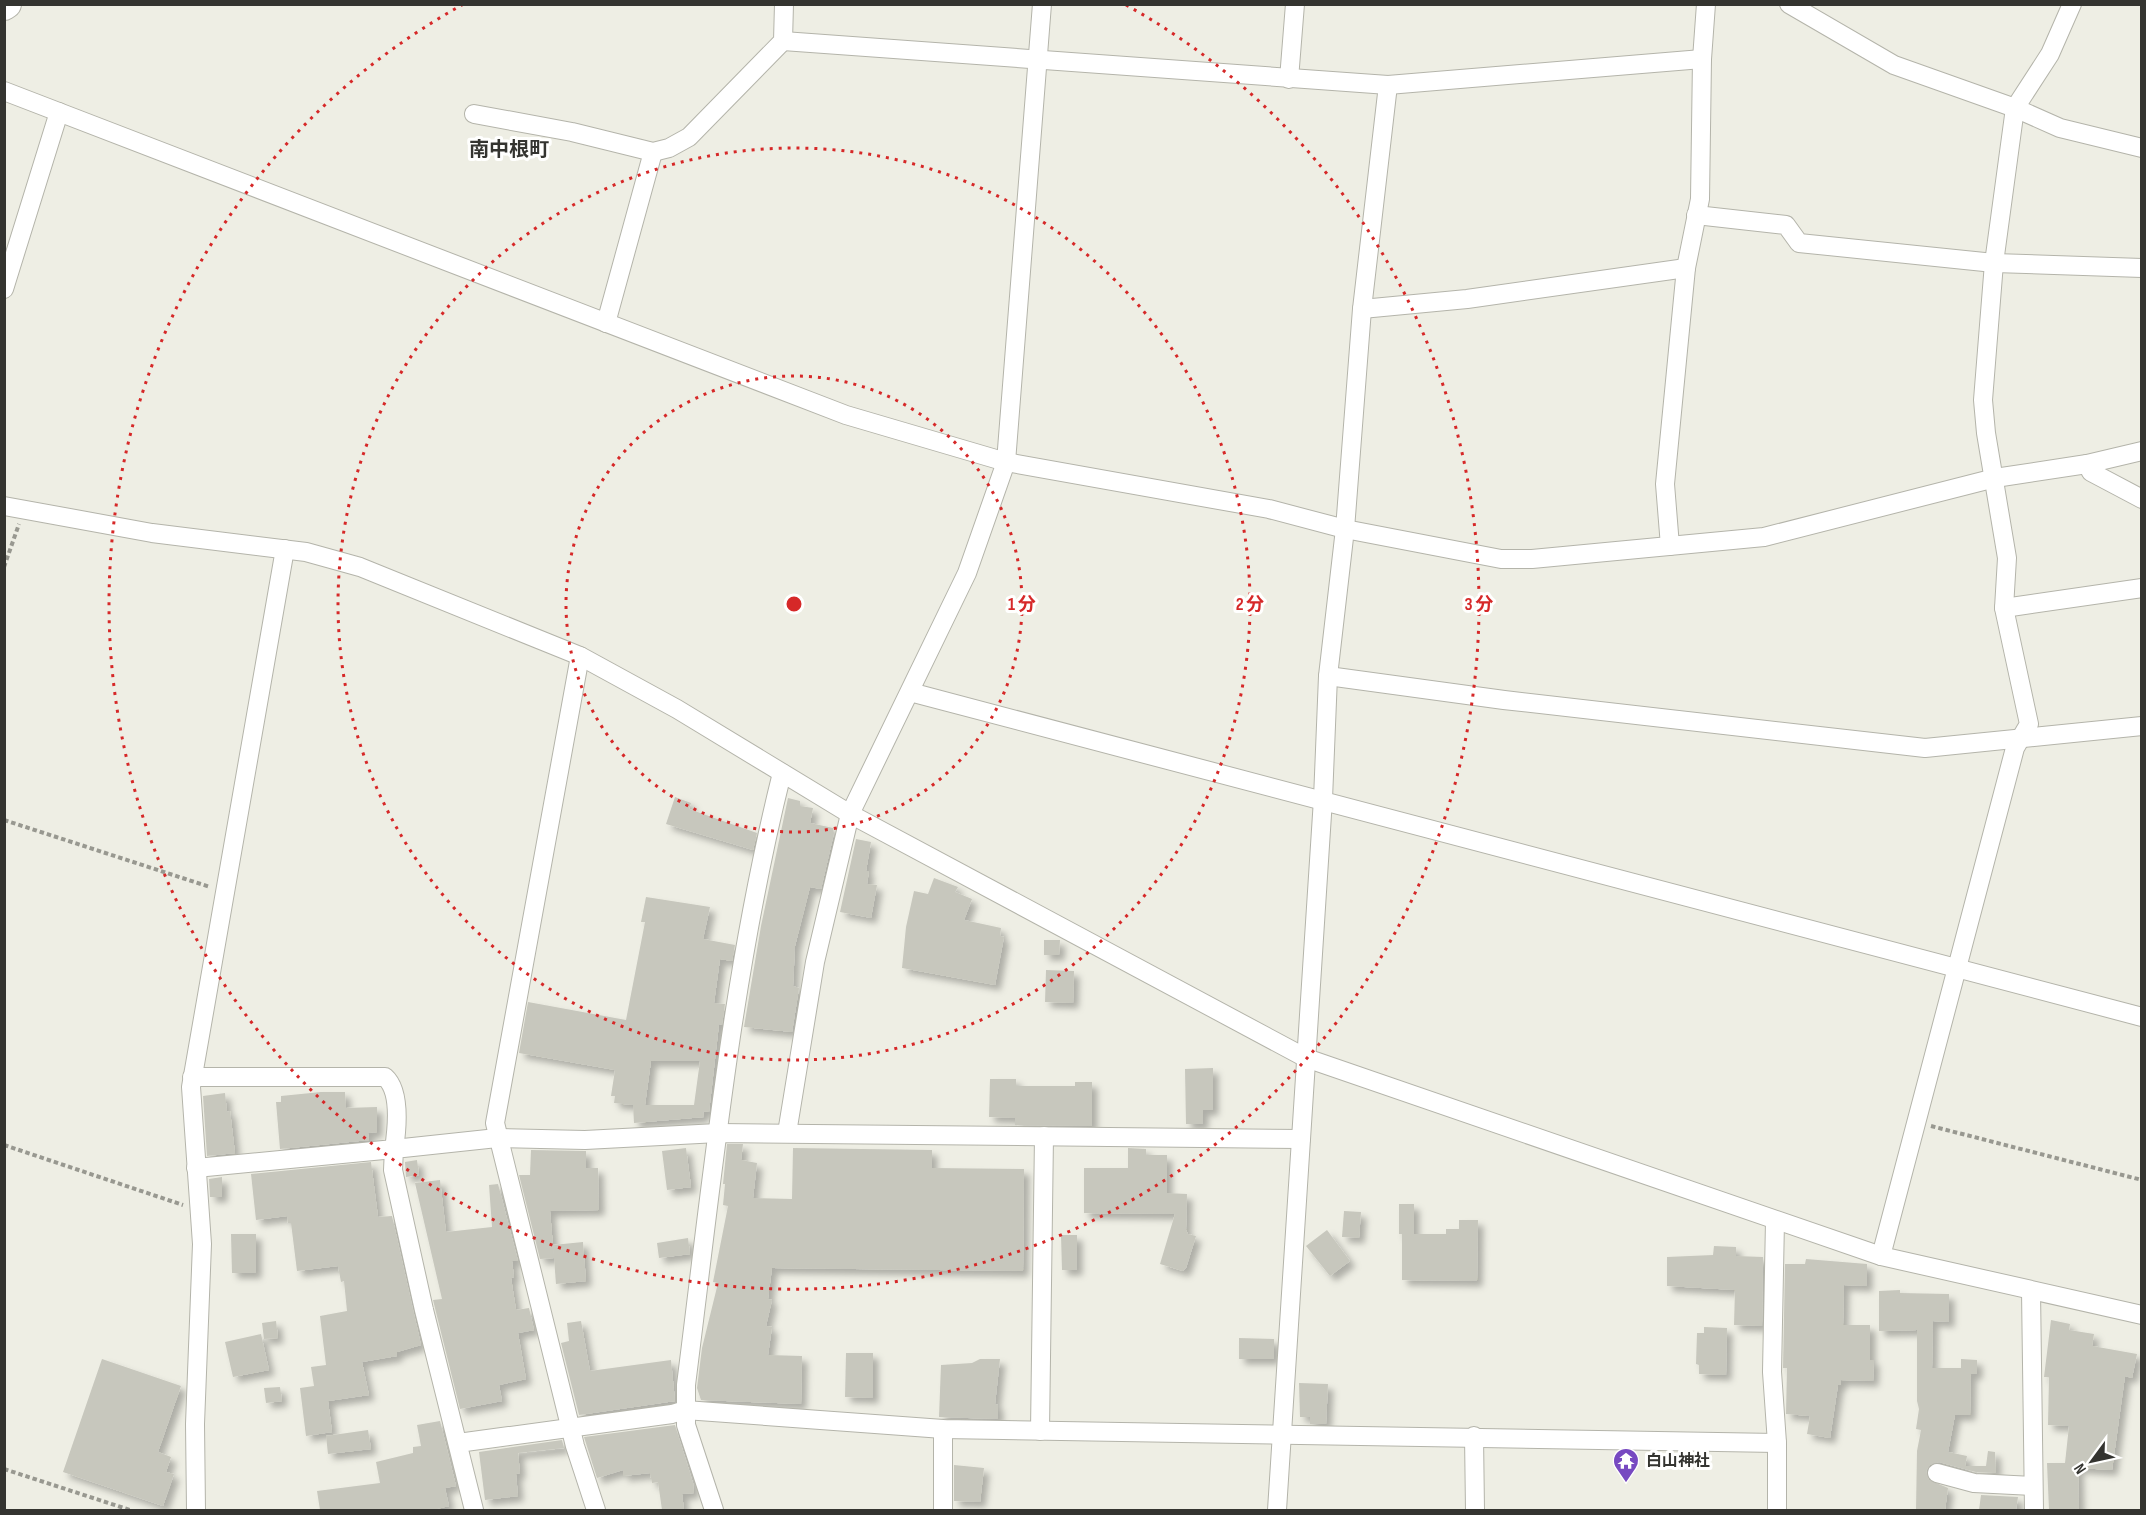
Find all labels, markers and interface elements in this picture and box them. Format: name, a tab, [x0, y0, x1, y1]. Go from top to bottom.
district label: 南中根町	[469, 138, 549, 162]
centre of rings	[784, 594, 804, 614]
text: 1 分	[1008, 594, 1036, 615]
text: 2 分	[1236, 594, 1264, 615]
text: 3 分	[1465, 594, 1493, 615]
north arrow	[2062, 1431, 2122, 1491]
temple icon: 白山神社	[1611, 1446, 1641, 1484]
place label: 白山神社	[1646, 1451, 1710, 1471]
text: N	[2070, 1460, 2091, 1477]

